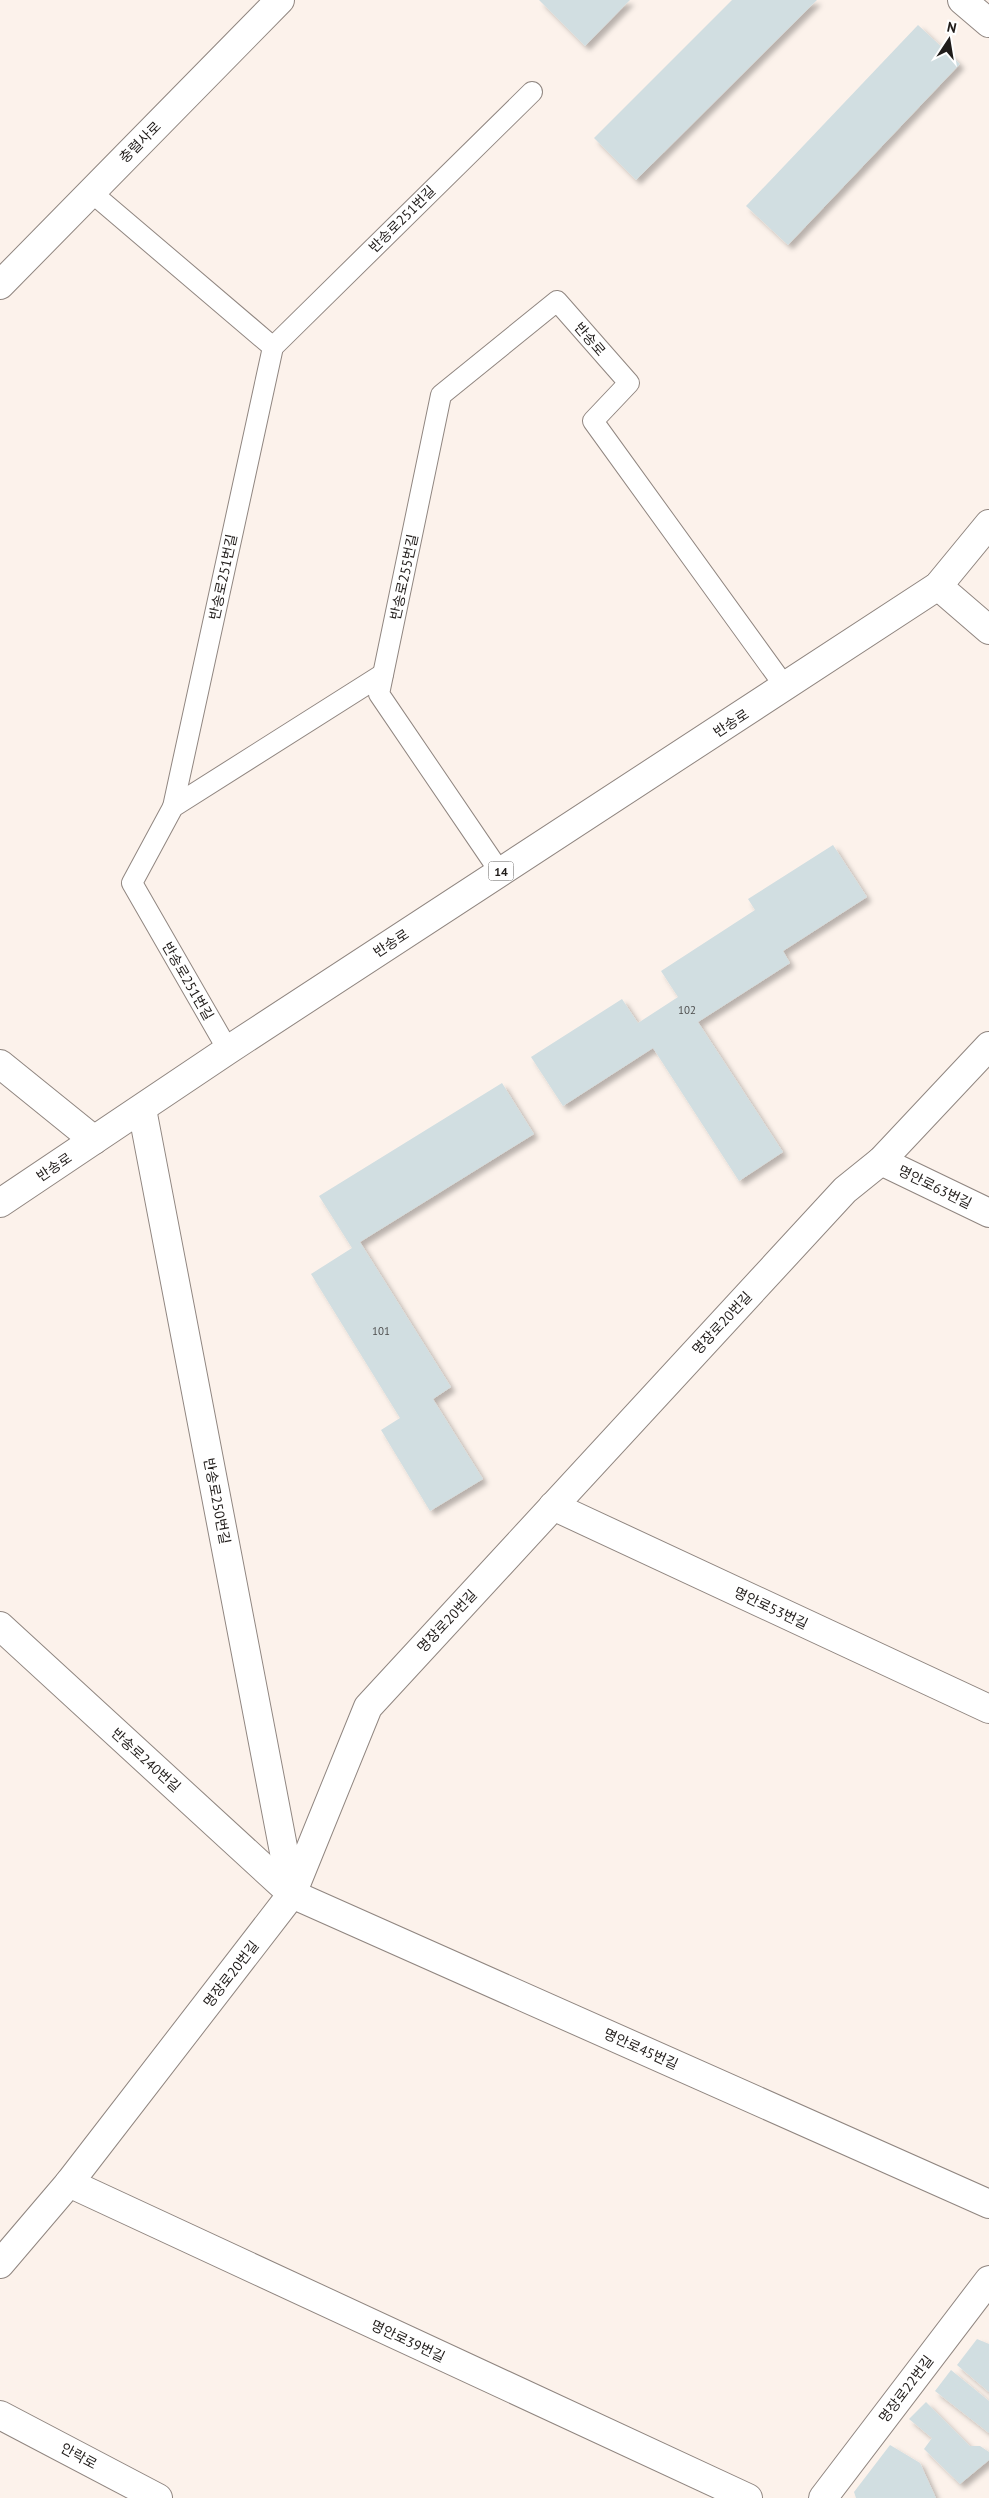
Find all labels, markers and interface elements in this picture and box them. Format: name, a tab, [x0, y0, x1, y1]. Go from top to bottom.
north arrow	[924, 15, 974, 65]
text: N	[945, 18, 958, 37]
street label: 충렬사로	[115, 117, 165, 167]
street label: 반송로251번길	[365, 182, 439, 256]
street label: 반송로	[571, 319, 610, 360]
street label: 반송로251번길	[205, 532, 241, 622]
street label: 반송로255번길	[386, 532, 422, 622]
street label: 반송로	[710, 705, 752, 741]
road number: 14	[488, 861, 514, 880]
street label: 반송로	[370, 925, 412, 961]
street label: 반송로251번길	[158, 939, 218, 1023]
house number: 102	[678, 1003, 696, 1017]
street label: 반송로	[33, 1149, 75, 1185]
street label: 명안로63번길	[895, 1161, 975, 1213]
street label: 명장로20번길	[688, 1288, 756, 1358]
house number: 101	[372, 1324, 390, 1338]
street label: 반송로250번길	[200, 1456, 234, 1546]
street label: 명안로53번길	[731, 1583, 811, 1633]
street label: 명장로20번길	[413, 1586, 481, 1656]
street label: 반송로240번길	[108, 1724, 184, 1796]
street label: 명장로20번길	[199, 1937, 263, 2011]
street label: 명안로45번길	[601, 2025, 681, 2073]
street label: 명안로39번길	[368, 2316, 448, 2366]
street label: 명장로22번길	[875, 2352, 937, 2426]
street label: 안락로	[58, 2439, 100, 2473]

